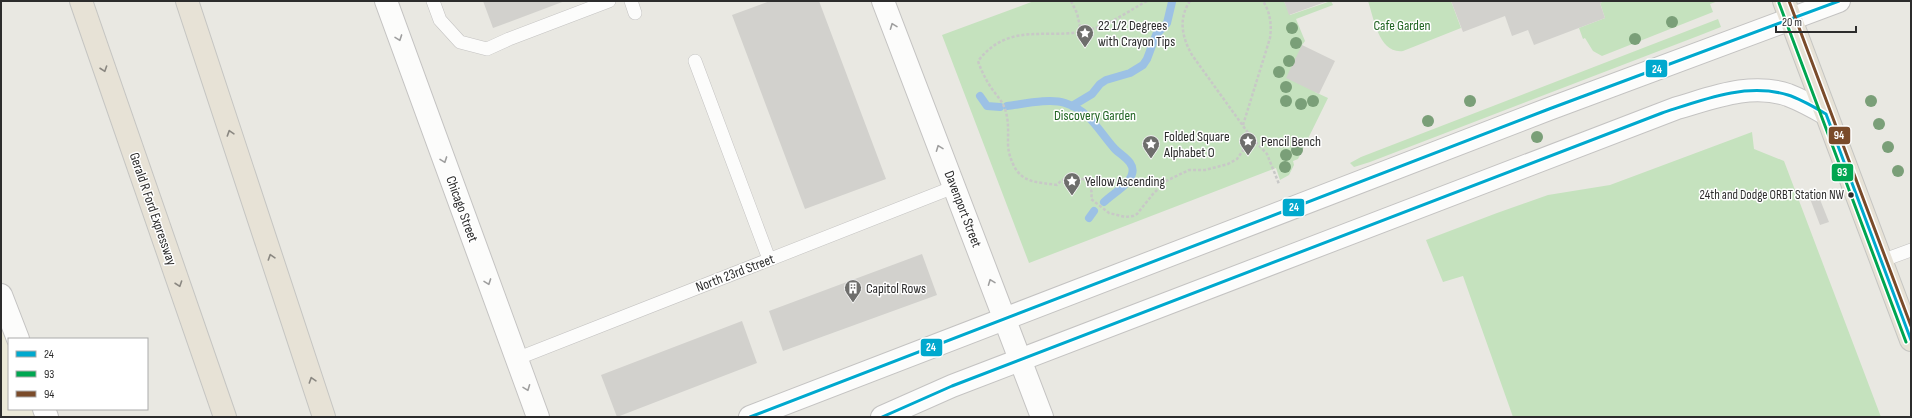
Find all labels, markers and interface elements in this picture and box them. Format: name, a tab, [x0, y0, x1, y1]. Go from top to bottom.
scale bar	[1776, 8, 1856, 34]
text: 20 m	[1782, 15, 1802, 30]
place label: 22 1/2 Degrees with Crayon Tips	[1098, 17, 1175, 50]
park label: Cafe Garden	[1373, 17, 1431, 34]
one-way arrow	[890, 23, 898, 31]
place icon: 22 1/2 Degrees with Crayon Tips	[1075, 23, 1095, 48]
one-way arrow	[394, 34, 403, 41]
line badge: 24	[1645, 59, 1668, 78]
text: 24	[1652, 63, 1662, 76]
one-way arrow	[99, 65, 108, 72]
park label: Discovery Garden	[1054, 107, 1136, 124]
line badge: 94	[1828, 126, 1851, 145]
place label: Folded Square Alphabet O	[1163, 128, 1230, 161]
text: 94	[1834, 129, 1844, 142]
one-way arrow	[226, 130, 235, 137]
place icon: Pencil Bench	[1238, 131, 1258, 156]
place label: Pencil Bench	[1261, 133, 1321, 150]
place icon: Folded Square Alphabet O	[1141, 134, 1161, 159]
one-way arrow	[936, 144, 944, 151]
street label: Gerald R Ford Expressway	[126, 150, 181, 268]
one-way arrow	[439, 156, 447, 163]
line badge: 93	[1831, 163, 1854, 182]
text: 93	[1837, 166, 1847, 179]
street label: Davenport Street	[941, 168, 985, 250]
place icon: Yellow Ascending	[1062, 171, 1082, 196]
place label: Yellow Ascending	[1085, 173, 1165, 190]
street label: Chicago Street	[442, 174, 482, 244]
place label: 24th and Dodge ORBT Station NW	[1700, 187, 1845, 203]
marker: 24th and Dodge ORBT Station NW	[1846, 190, 1856, 200]
line badge: 24	[1282, 198, 1305, 217]
text: 24	[1289, 201, 1299, 214]
street label: North 23rd Street	[693, 250, 777, 296]
one-way arrow	[267, 253, 276, 260]
one-way arrow	[483, 278, 492, 285]
building icon: Capitol Rows	[843, 278, 863, 303]
one-way arrow	[987, 279, 995, 286]
one-way arrow	[174, 280, 183, 287]
place label: Capitol Rows	[866, 280, 926, 297]
legend	[8, 338, 148, 410]
line badge: 24	[920, 338, 943, 357]
text: 24	[926, 341, 936, 354]
text: 24	[44, 347, 54, 362]
text: 93	[44, 367, 54, 382]
one-way arrow	[308, 377, 317, 384]
one-way arrow	[523, 384, 531, 391]
text: 94	[44, 387, 54, 402]

